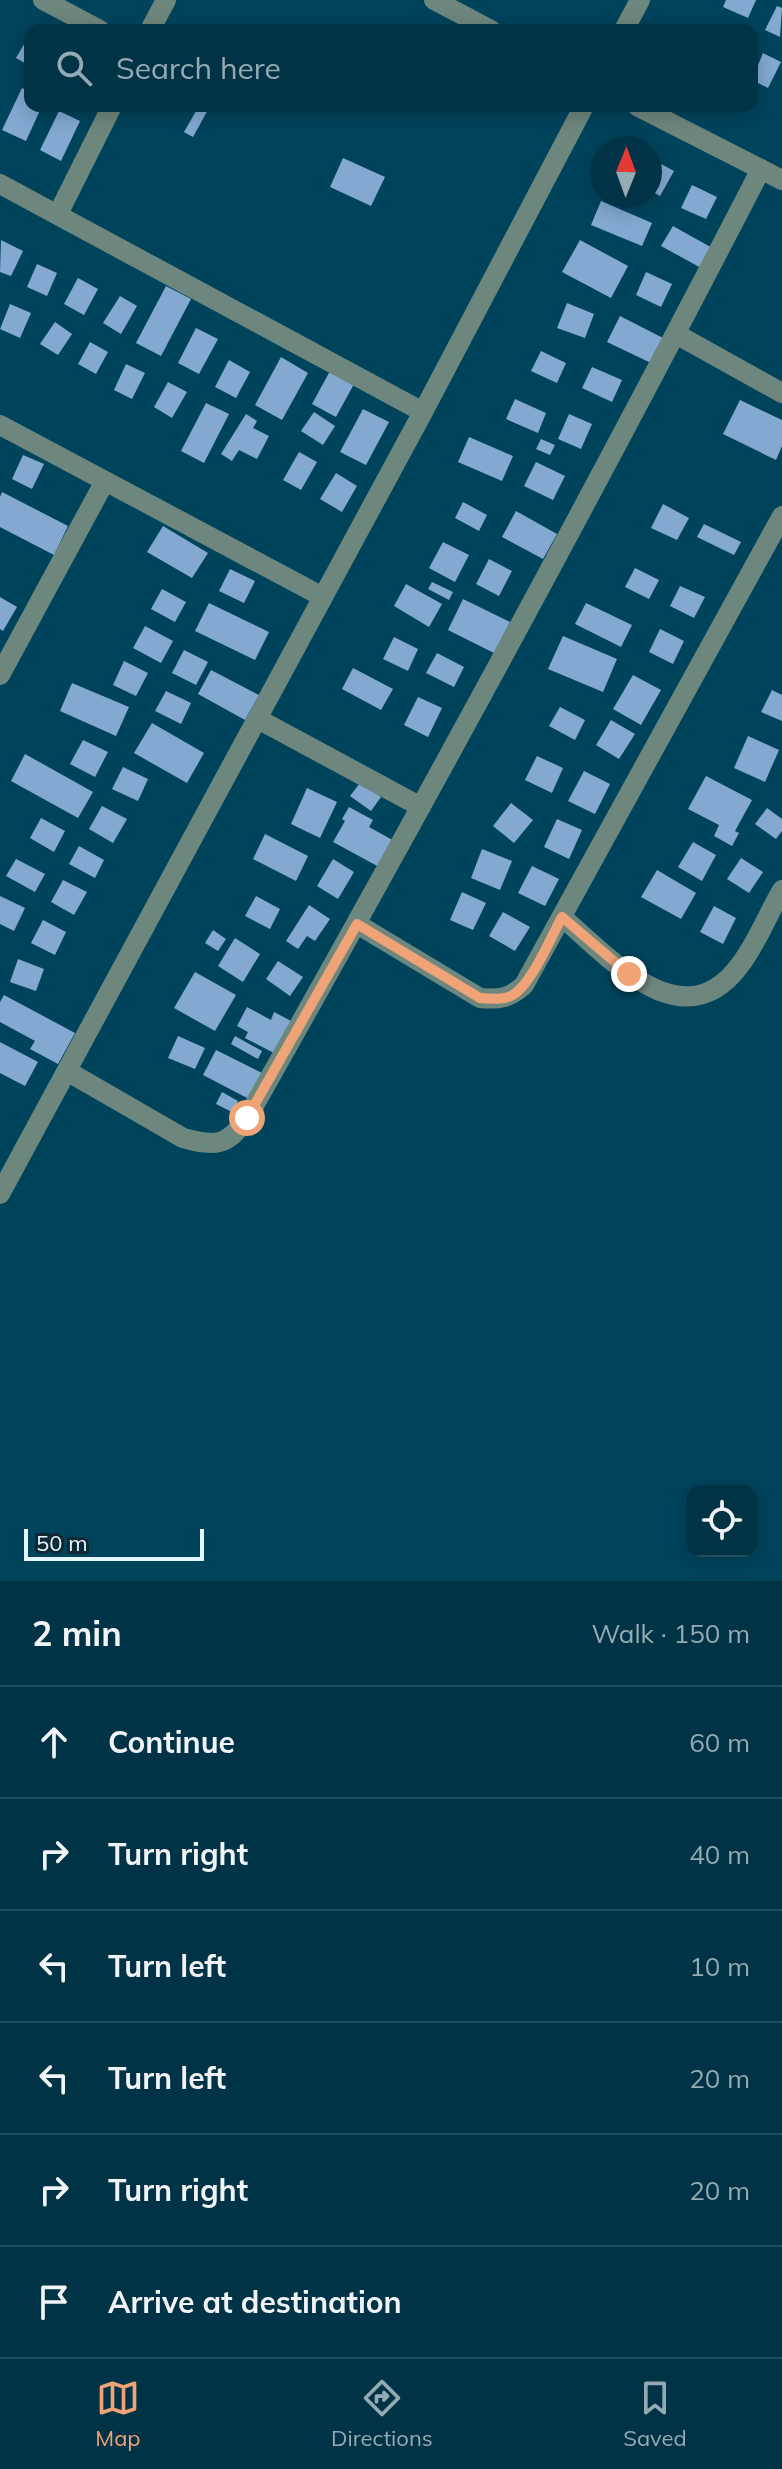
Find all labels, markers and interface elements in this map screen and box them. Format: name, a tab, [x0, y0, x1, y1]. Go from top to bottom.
search box	[24, 24, 758, 112]
icon: search	[52, 46, 96, 90]
text: Search here	[116, 49, 281, 87]
north arrow	[590, 136, 662, 208]
route end	[611, 956, 647, 992]
route start	[229, 1100, 265, 1136]
map controls	[686, 1485, 758, 1557]
button: locate	[686, 1485, 758, 1557]
scale bar	[24, 1525, 204, 1561]
text: 50 m	[36, 1529, 87, 1557]
text: 2 min	[32, 1612, 122, 1655]
text: Walk · 150 m	[591, 1617, 750, 1650]
icon: ahead	[32, 1720, 76, 1764]
text: Continue	[108, 1723, 235, 1761]
text: 60 m	[689, 1726, 750, 1759]
icon: right	[32, 1832, 76, 1876]
text: Turn right	[108, 1835, 248, 1873]
text: 40 m	[689, 1838, 750, 1871]
icon: left	[32, 1944, 76, 1988]
text: Turn left	[108, 1947, 226, 1985]
text: 10 m	[689, 1950, 750, 1983]
icon: left	[32, 2056, 76, 2100]
text: Turn left	[108, 2059, 226, 2097]
text: 20 m	[689, 2062, 750, 2095]
icon: right	[32, 2168, 76, 2212]
text: Turn right	[108, 2171, 248, 2209]
text: 20 m	[689, 2174, 750, 2207]
icon: arrive	[32, 2280, 76, 2324]
text: Arrive at destination	[108, 2283, 402, 2321]
tab: Map	[95, 2376, 141, 2452]
tab: Directions	[331, 2376, 433, 2452]
tab: Saved	[623, 2376, 687, 2452]

